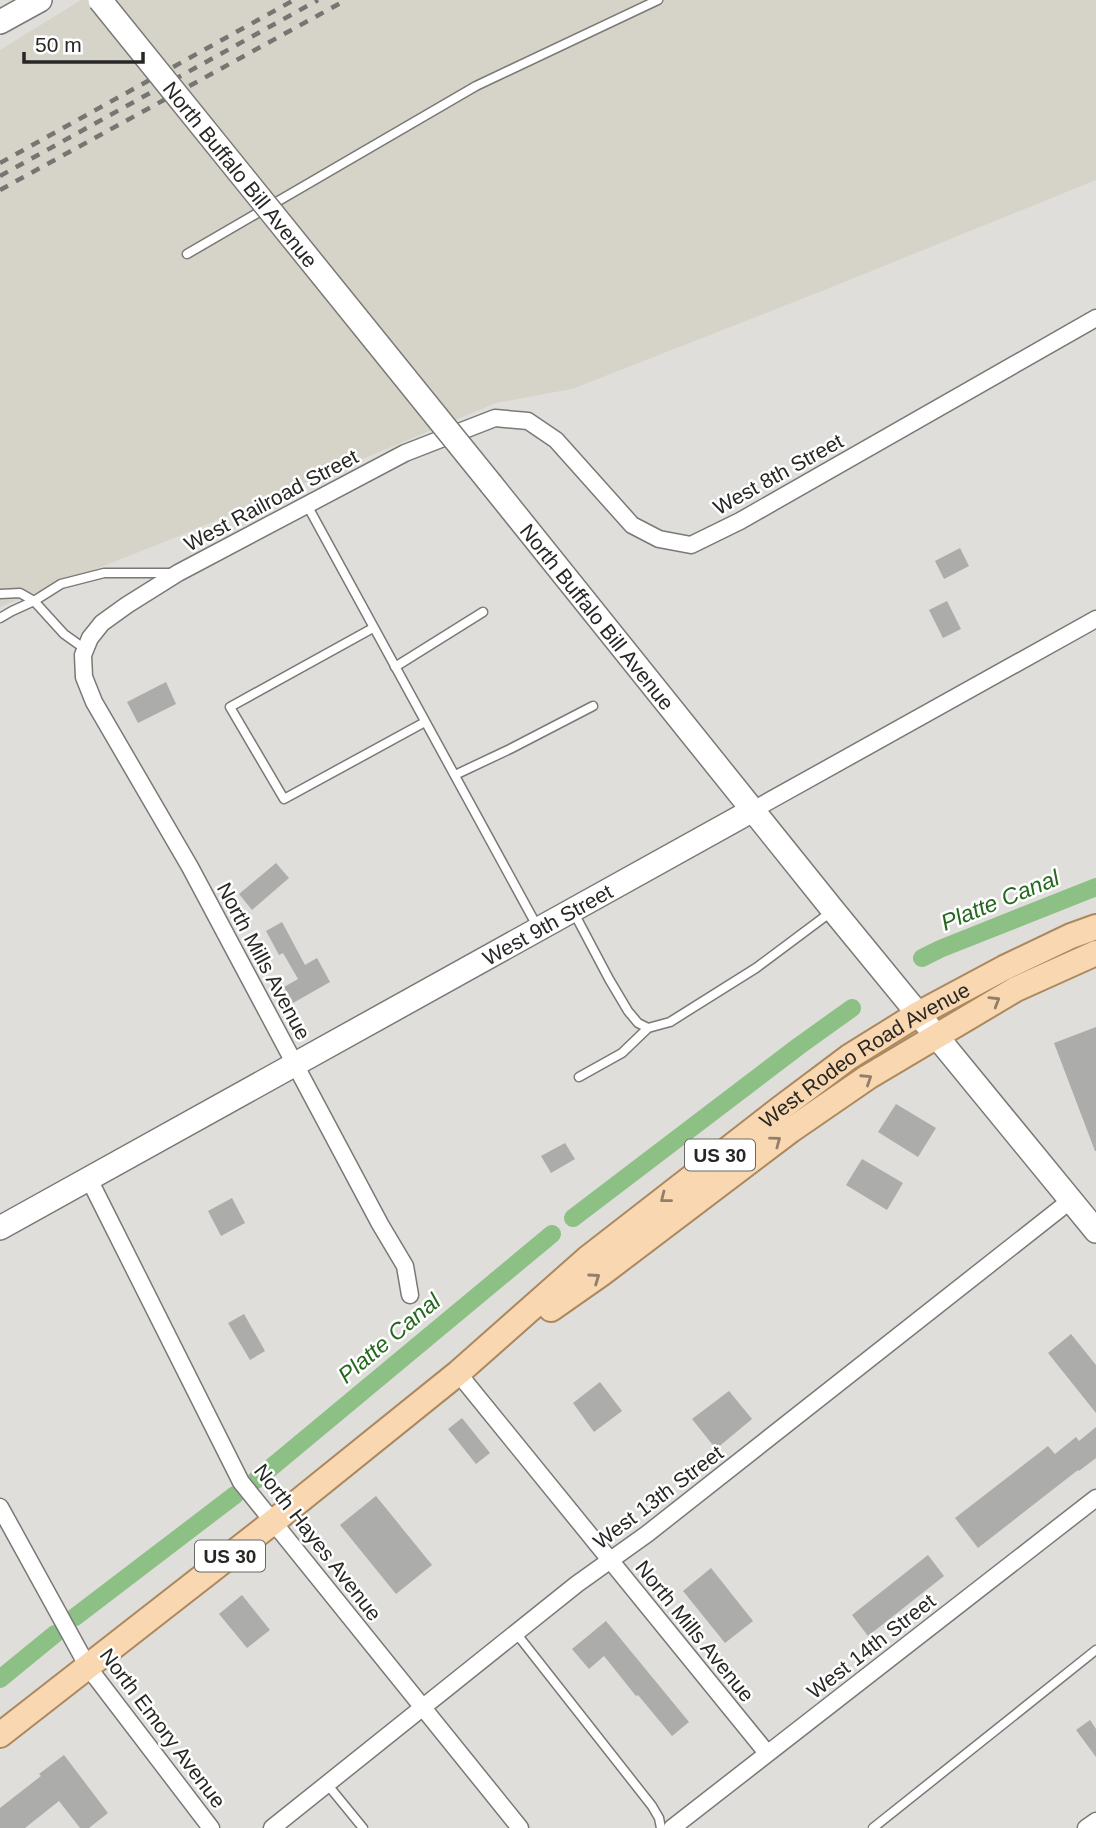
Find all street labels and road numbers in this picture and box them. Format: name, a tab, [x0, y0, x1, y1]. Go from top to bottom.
street label: North Buffalo Bill Avenue	[159, 77, 323, 272]
street label: West 8th Street	[709, 429, 847, 519]
street label: West Railroad Street	[180, 444, 362, 556]
street label: North Buffalo Bill Avenue	[516, 519, 679, 714]
street label: North Mills Avenue	[213, 878, 315, 1044]
street label: West 9th Street	[479, 879, 616, 969]
street label: West Rodeo Road Avenue	[755, 977, 973, 1132]
road number: US 30	[685, 1140, 755, 1170]
street label: West 13th Street	[589, 1441, 727, 1553]
street label: North Hayes Avenue	[250, 1459, 386, 1625]
road number: US 30	[195, 1540, 265, 1572]
street label: North Mills Avenue	[631, 1556, 759, 1706]
street label: West 14th Street	[802, 1589, 940, 1703]
street label: North Emory Avenue	[96, 1644, 230, 1812]

